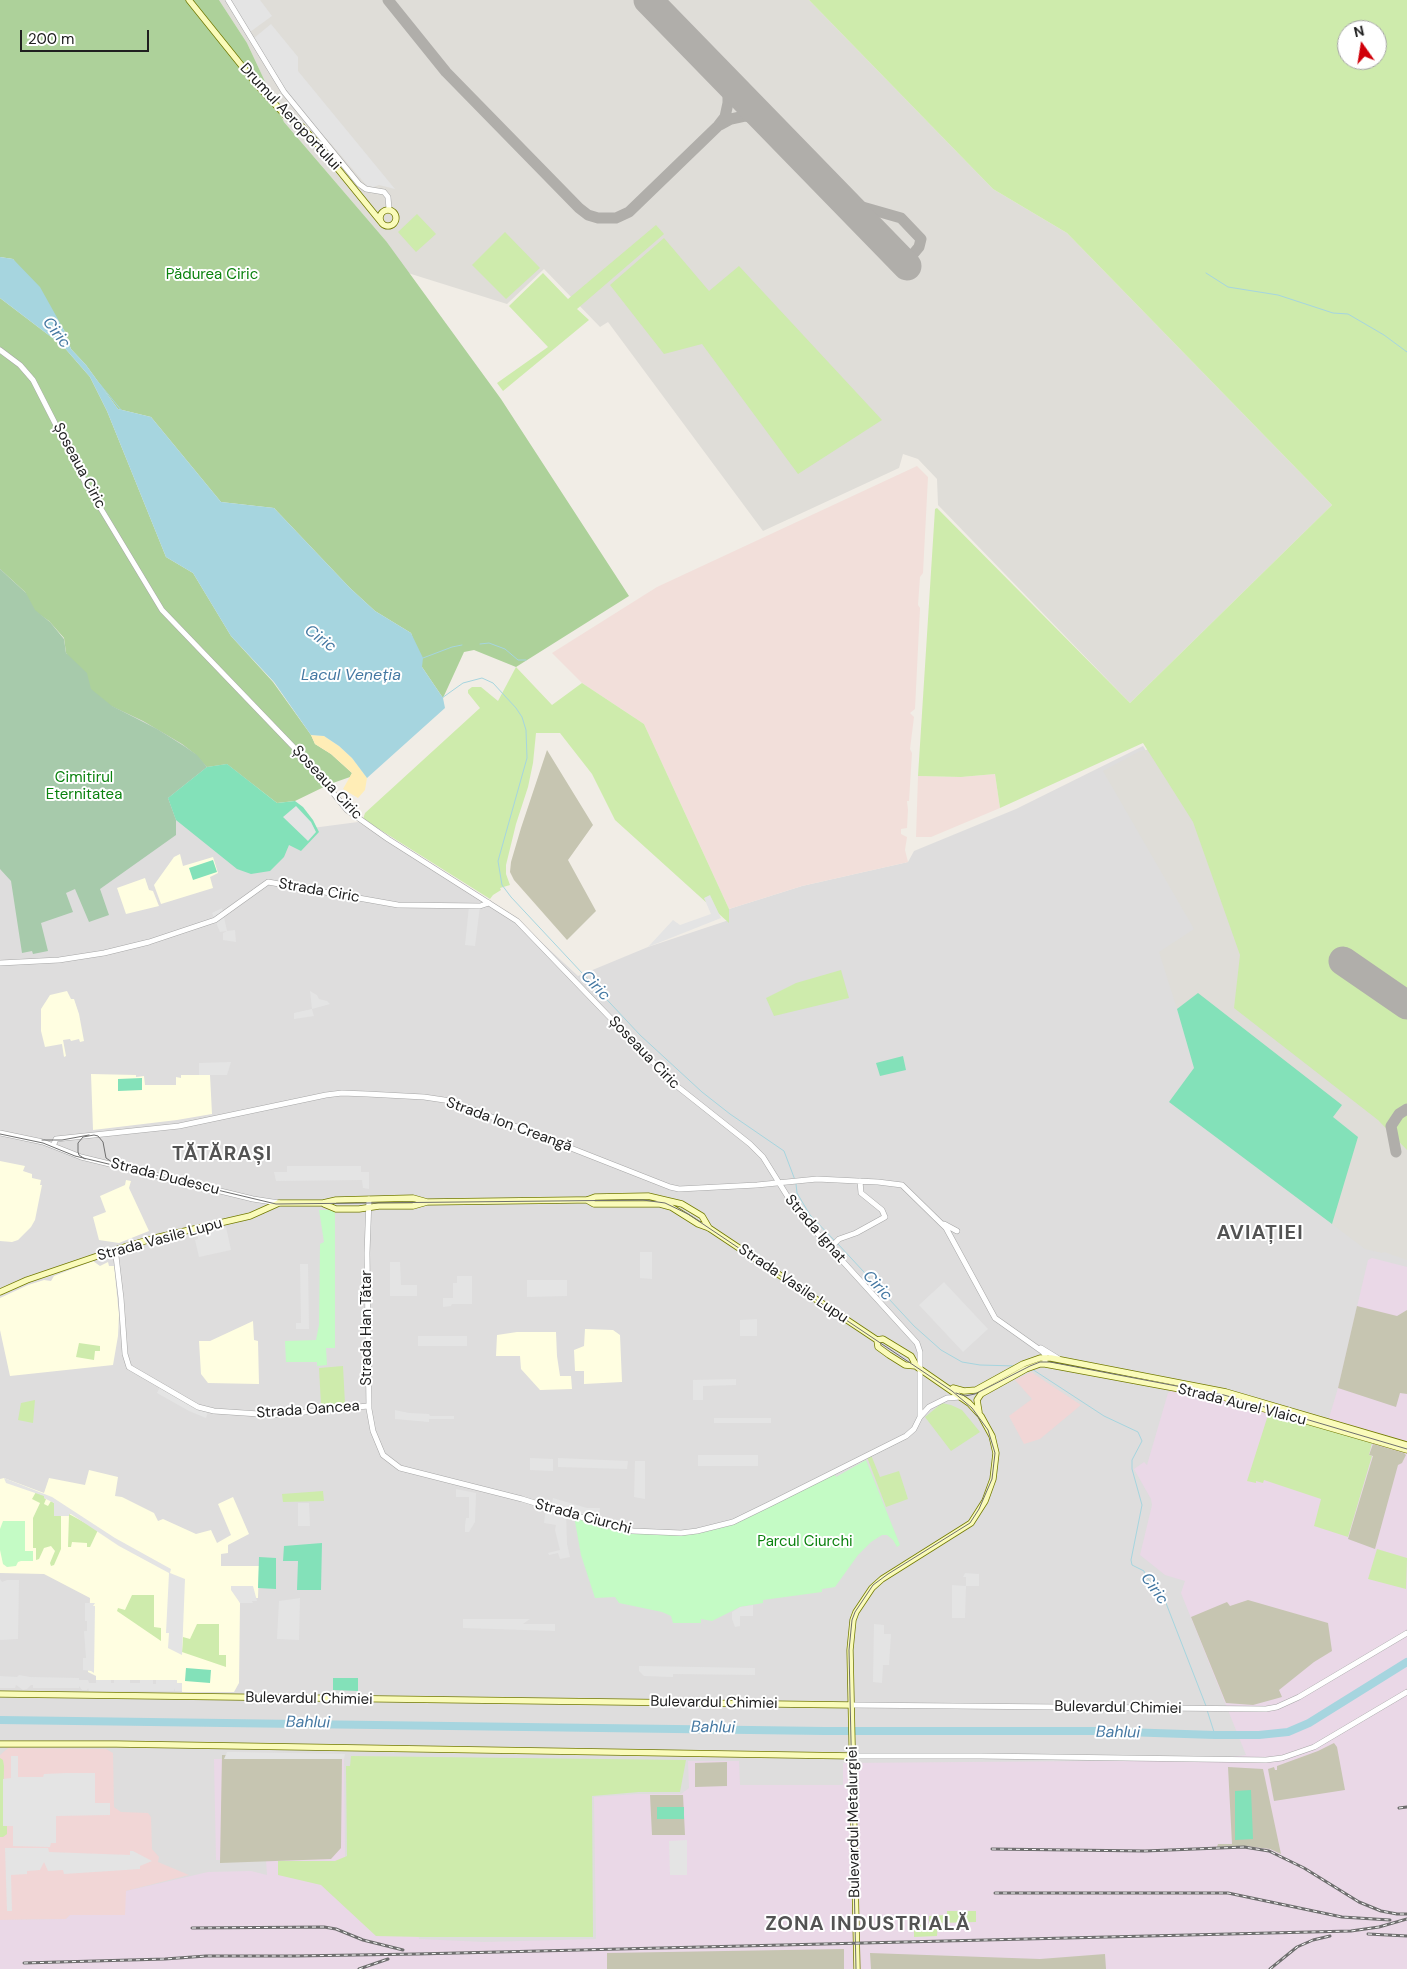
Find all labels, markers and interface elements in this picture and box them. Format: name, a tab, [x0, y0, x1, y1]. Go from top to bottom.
scale bar	[22, 20, 151, 52]
north arrow	[1337, 20, 1387, 70]
text: N	[1352, 21, 1366, 41]
text: 200 m	[28, 29, 74, 49]
street label: Drumul Aeroportului	[236, 60, 344, 174]
park label: Pădurea Ciric	[166, 266, 258, 284]
water label: Ciric	[38, 314, 74, 352]
street label: Șoseaua Ciric	[49, 420, 109, 512]
water label: Ciric	[300, 621, 340, 657]
water label: Lacul Veneția	[301, 666, 401, 686]
street label: Șoseaua Ciric	[288, 742, 366, 824]
park label: Cimitirul Eternitatea	[46, 769, 122, 804]
street label: Strada Ciric	[277, 875, 361, 907]
water label: Ciric	[576, 967, 614, 1005]
street label: Șoseaua Ciric	[605, 1013, 683, 1093]
street label: Strada Ion Creangă	[444, 1094, 574, 1156]
district label: TĂTĂRAȘI	[171, 1143, 273, 1167]
street label: Strada Dudescu	[109, 1155, 221, 1199]
street label: Strada Ignat	[781, 1191, 849, 1267]
street label: Strada Vasile Lupu	[96, 1215, 224, 1265]
district label: AVIAȚIEI	[1215, 1222, 1305, 1246]
street label: Strada Vasile Lupu	[735, 1241, 851, 1327]
water label: Ciric	[858, 1267, 896, 1305]
street label: Strada Han Tătar	[358, 1270, 376, 1386]
street label: Strada Aurel Vlaicu	[1176, 1380, 1308, 1430]
street label: Strada Oancea	[256, 1397, 360, 1423]
street label: Strada Ciurchi	[533, 1496, 633, 1538]
park label: Parcul Ciurchi	[757, 1533, 853, 1551]
water label: Ciric	[1136, 1569, 1172, 1609]
street label: Bulevardul Chimiei	[245, 1689, 373, 1709]
street label: Bulevardul Chimiei	[650, 1693, 778, 1713]
street label: Bulevardul Chimiei	[1054, 1698, 1182, 1718]
water label: Bahlui	[286, 1713, 330, 1733]
water label: Bahlui	[691, 1718, 735, 1738]
water label: Bahlui	[1096, 1723, 1140, 1743]
street label: Bulevardul Metalurgiei	[844, 1746, 864, 1898]
district label: ZONA INDUSTRIALĂ	[763, 1913, 973, 1937]

